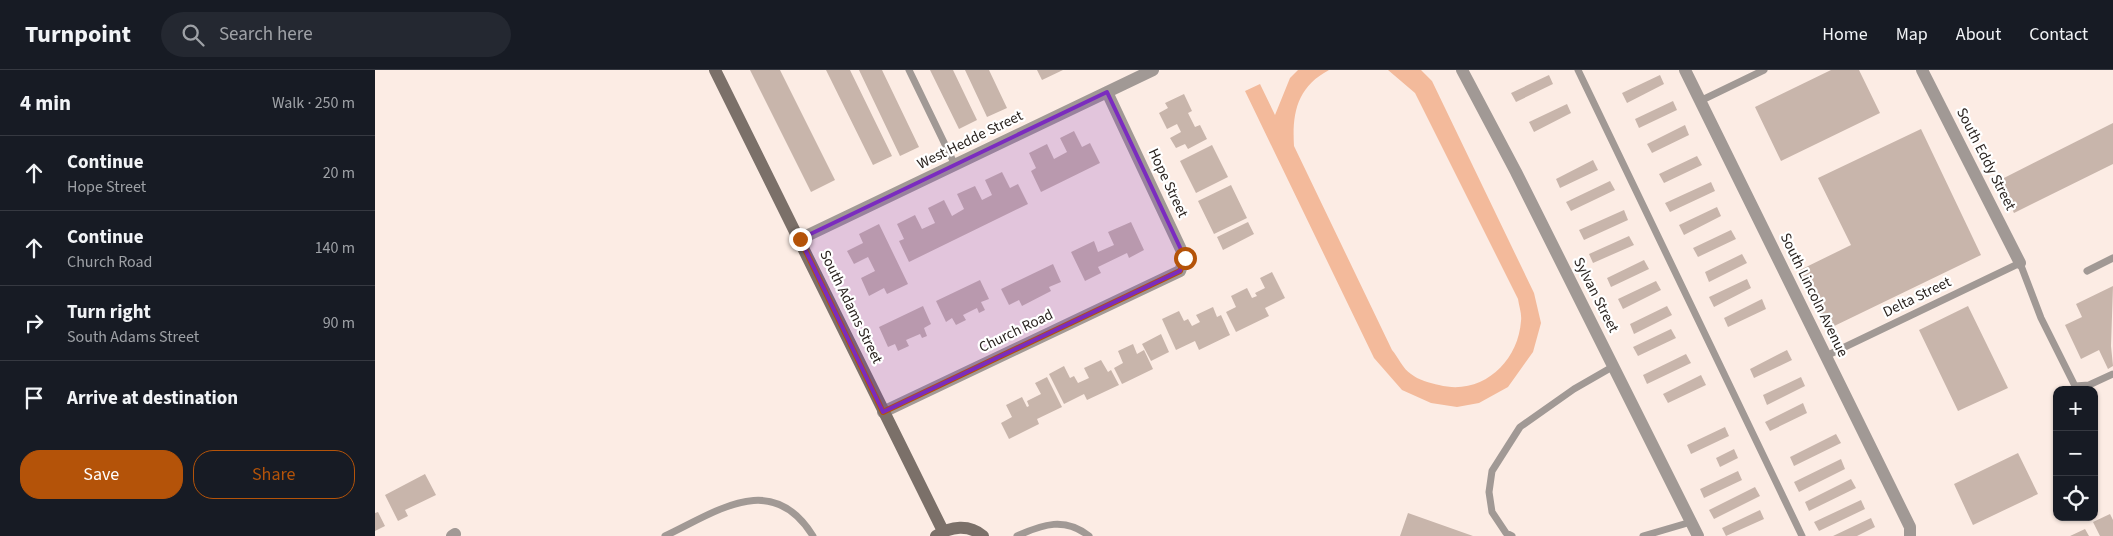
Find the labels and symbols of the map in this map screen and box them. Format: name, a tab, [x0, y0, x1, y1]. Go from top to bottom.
street label: South Eddy Street	[1951, 104, 2021, 214]
street label: West Hedde Street	[914, 105, 1026, 175]
street label: Hope Street	[1143, 145, 1193, 221]
route end	[789, 228, 812, 251]
street label: South Lincoln Avenue	[1775, 229, 1853, 361]
street label: South Adams Street	[814, 247, 888, 367]
route start	[1174, 247, 1197, 270]
street label: Sylvan Street	[1568, 254, 1624, 336]
street label: Delta Street	[1879, 271, 1955, 323]
street label: Church Road	[975, 304, 1057, 358]

